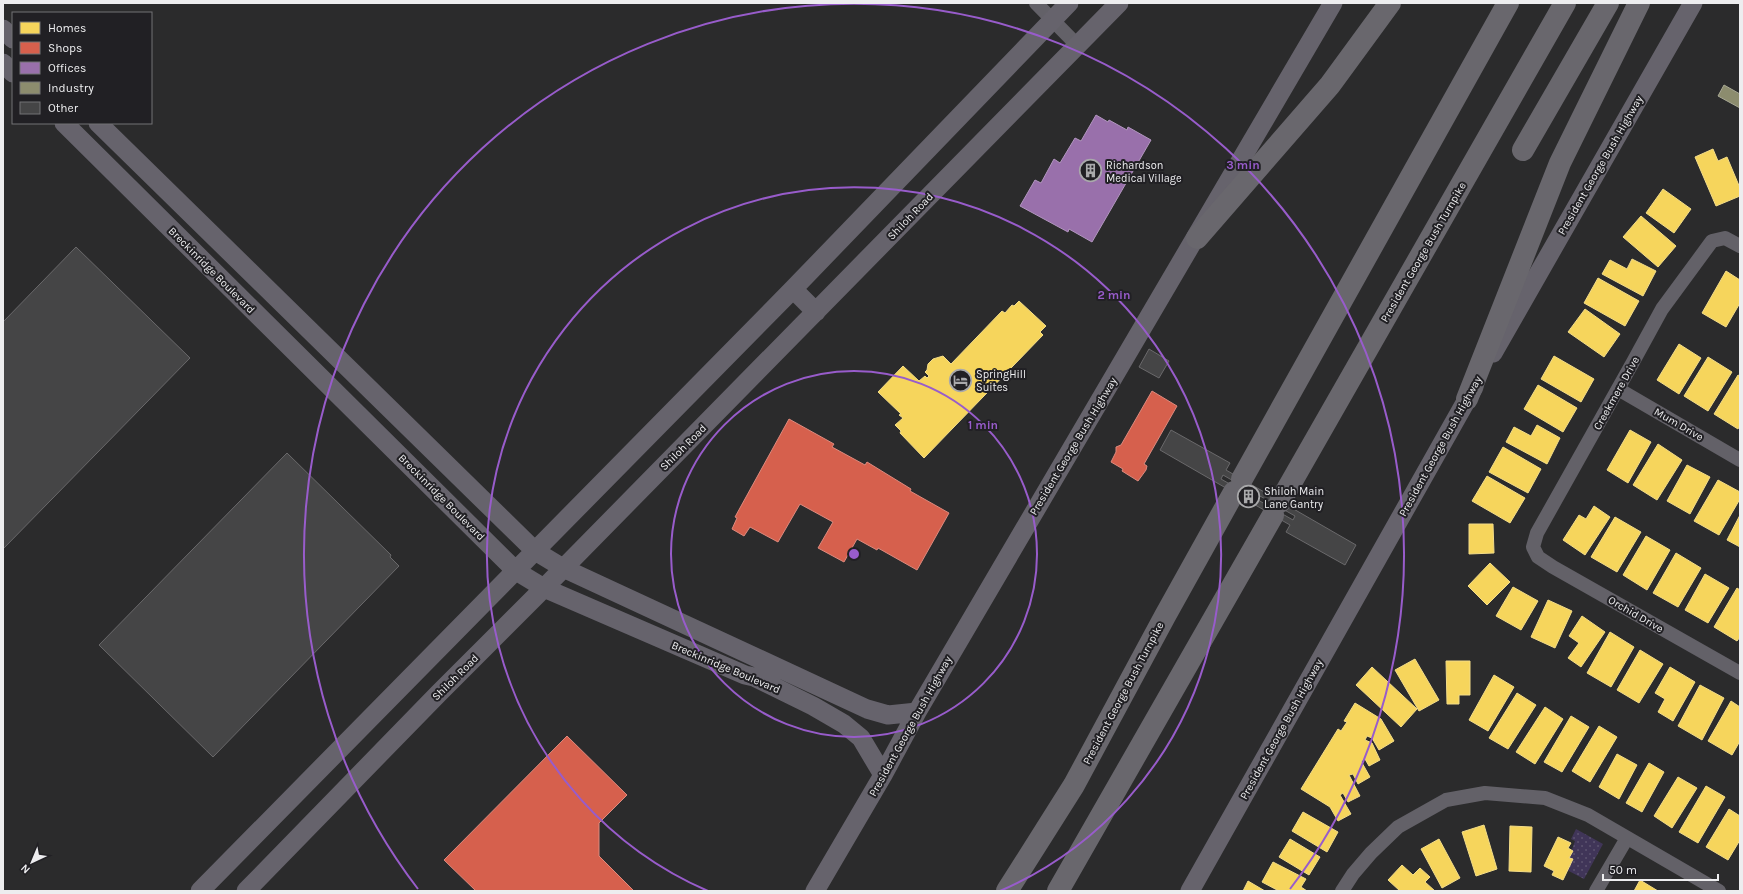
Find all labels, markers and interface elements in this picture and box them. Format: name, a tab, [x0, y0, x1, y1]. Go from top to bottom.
legend	[12, 12, 152, 124]
text: Homes	[48, 21, 86, 35]
text: Shops	[48, 41, 82, 55]
text: Offices	[48, 61, 86, 75]
text: Industry	[48, 81, 94, 95]
street label: President George Bush Highway	[1555, 93, 1646, 237]
text: Other	[48, 101, 79, 115]
building icon: Richardson Medical Village	[1077, 158, 1103, 184]
text: 3 min	[1226, 158, 1260, 172]
place label: Richardson Medical Village	[1106, 159, 1182, 185]
street label: President George Bush Turnpike	[1378, 180, 1469, 325]
street label: Shiloh Road	[885, 190, 936, 243]
street label: Breckinridge Boulevard	[166, 224, 258, 316]
text: 2 min	[1097, 288, 1131, 302]
street label: Creekmere Drive	[1591, 354, 1642, 432]
hotel icon: SpringHill Suites	[948, 367, 974, 393]
place label: SpringHill Suites	[976, 368, 1026, 394]
street label: President George Bush Highway	[1396, 374, 1485, 519]
street label: President George Bush Highway	[1027, 375, 1120, 518]
street label: Mum Drive	[1652, 405, 1706, 444]
text: 1 min	[968, 418, 998, 432]
street label: Shiloh Road	[657, 421, 709, 473]
street label: Breckinridge Boulevard	[396, 451, 488, 543]
building icon: Shiloh Main Lane Gantry	[1235, 484, 1261, 510]
place label: Shiloh Main Lane Gantry	[1264, 485, 1324, 511]
centre of rings	[847, 547, 861, 561]
street label: Orchid Drive	[1606, 593, 1666, 636]
street label: President George Bush Turnpike	[1080, 619, 1167, 767]
street label: Breckinridge Boulevard	[670, 639, 782, 696]
street label: Shiloh Road	[429, 651, 481, 703]
street label: President George Bush Highway	[866, 654, 955, 799]
street label: President George Bush Highway	[1237, 657, 1326, 802]
north arrow	[12, 842, 52, 882]
scale bar	[1603, 856, 1718, 882]
text: N	[18, 861, 33, 876]
text: 50 m	[1609, 863, 1637, 877]

